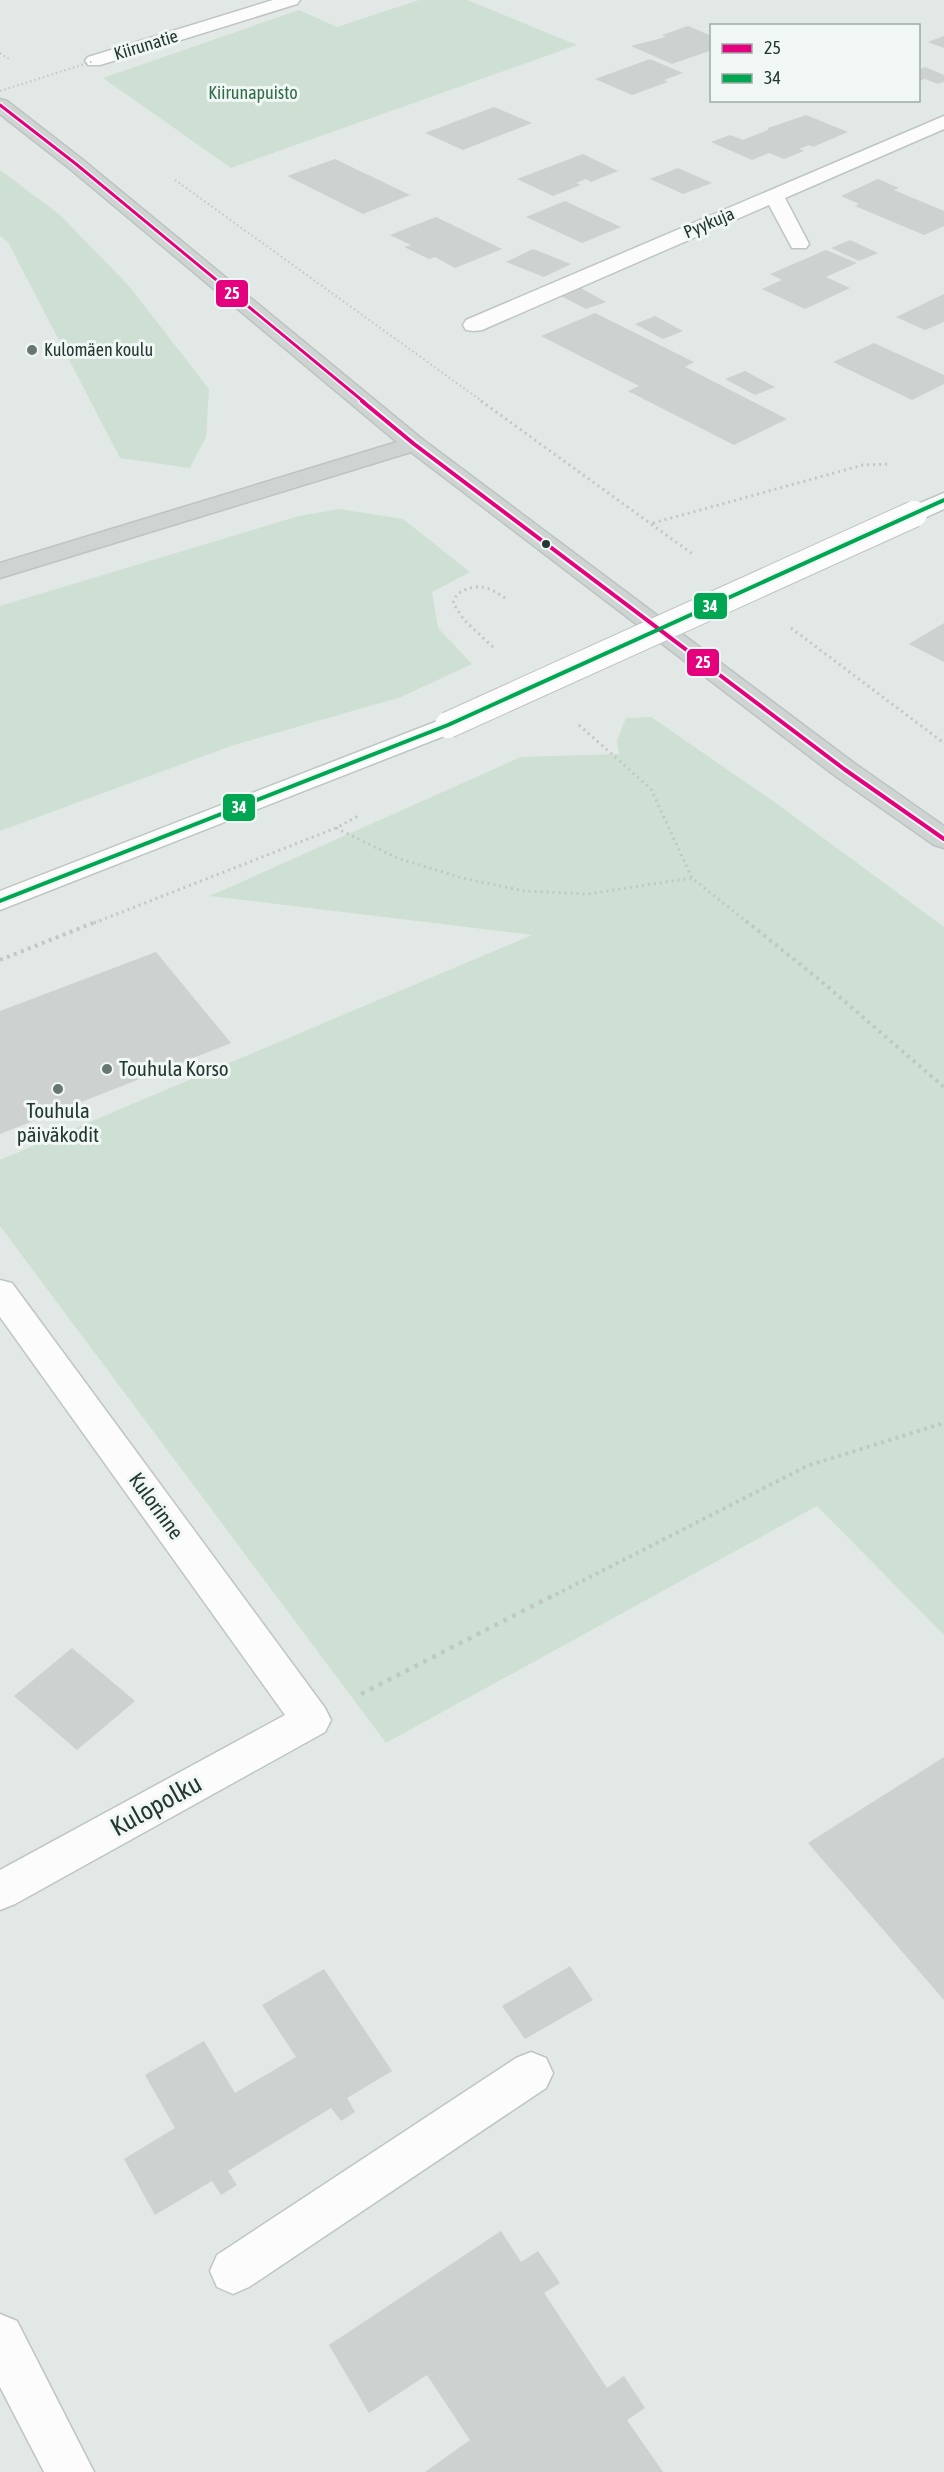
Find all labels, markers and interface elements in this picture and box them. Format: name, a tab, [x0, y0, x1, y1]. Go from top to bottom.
legend	[710, 24, 920, 102]
street label: Kiirunatie	[111, 25, 180, 64]
text: 25	[764, 37, 781, 58]
text: 34	[764, 67, 781, 88]
park label: Kiirunapuisto	[208, 82, 298, 103]
street label: Pyykuja	[680, 203, 737, 243]
line badge: 25	[215, 279, 249, 308]
text: 25	[224, 284, 240, 302]
place label: Kulomäen koulu	[44, 339, 153, 360]
marker: Kulomäen koulu	[25, 343, 39, 357]
unlabelled marker	[540, 538, 552, 550]
line badge: 34	[693, 592, 728, 620]
text: 34	[702, 597, 718, 615]
line badge: 25	[686, 648, 720, 677]
text: 25	[695, 653, 711, 671]
line badge: 34	[222, 793, 256, 822]
text: 34	[231, 798, 247, 816]
place label: Touhula Korso	[119, 1056, 229, 1080]
marker: Touhula Korso	[100, 1062, 114, 1076]
marker: Touhula päiväkodit	[51, 1082, 65, 1096]
place label: Touhula päiväkodit	[17, 1098, 99, 1146]
street label: Kulorinne	[125, 1467, 189, 1543]
street label: Kulopolku	[105, 1768, 207, 1842]

